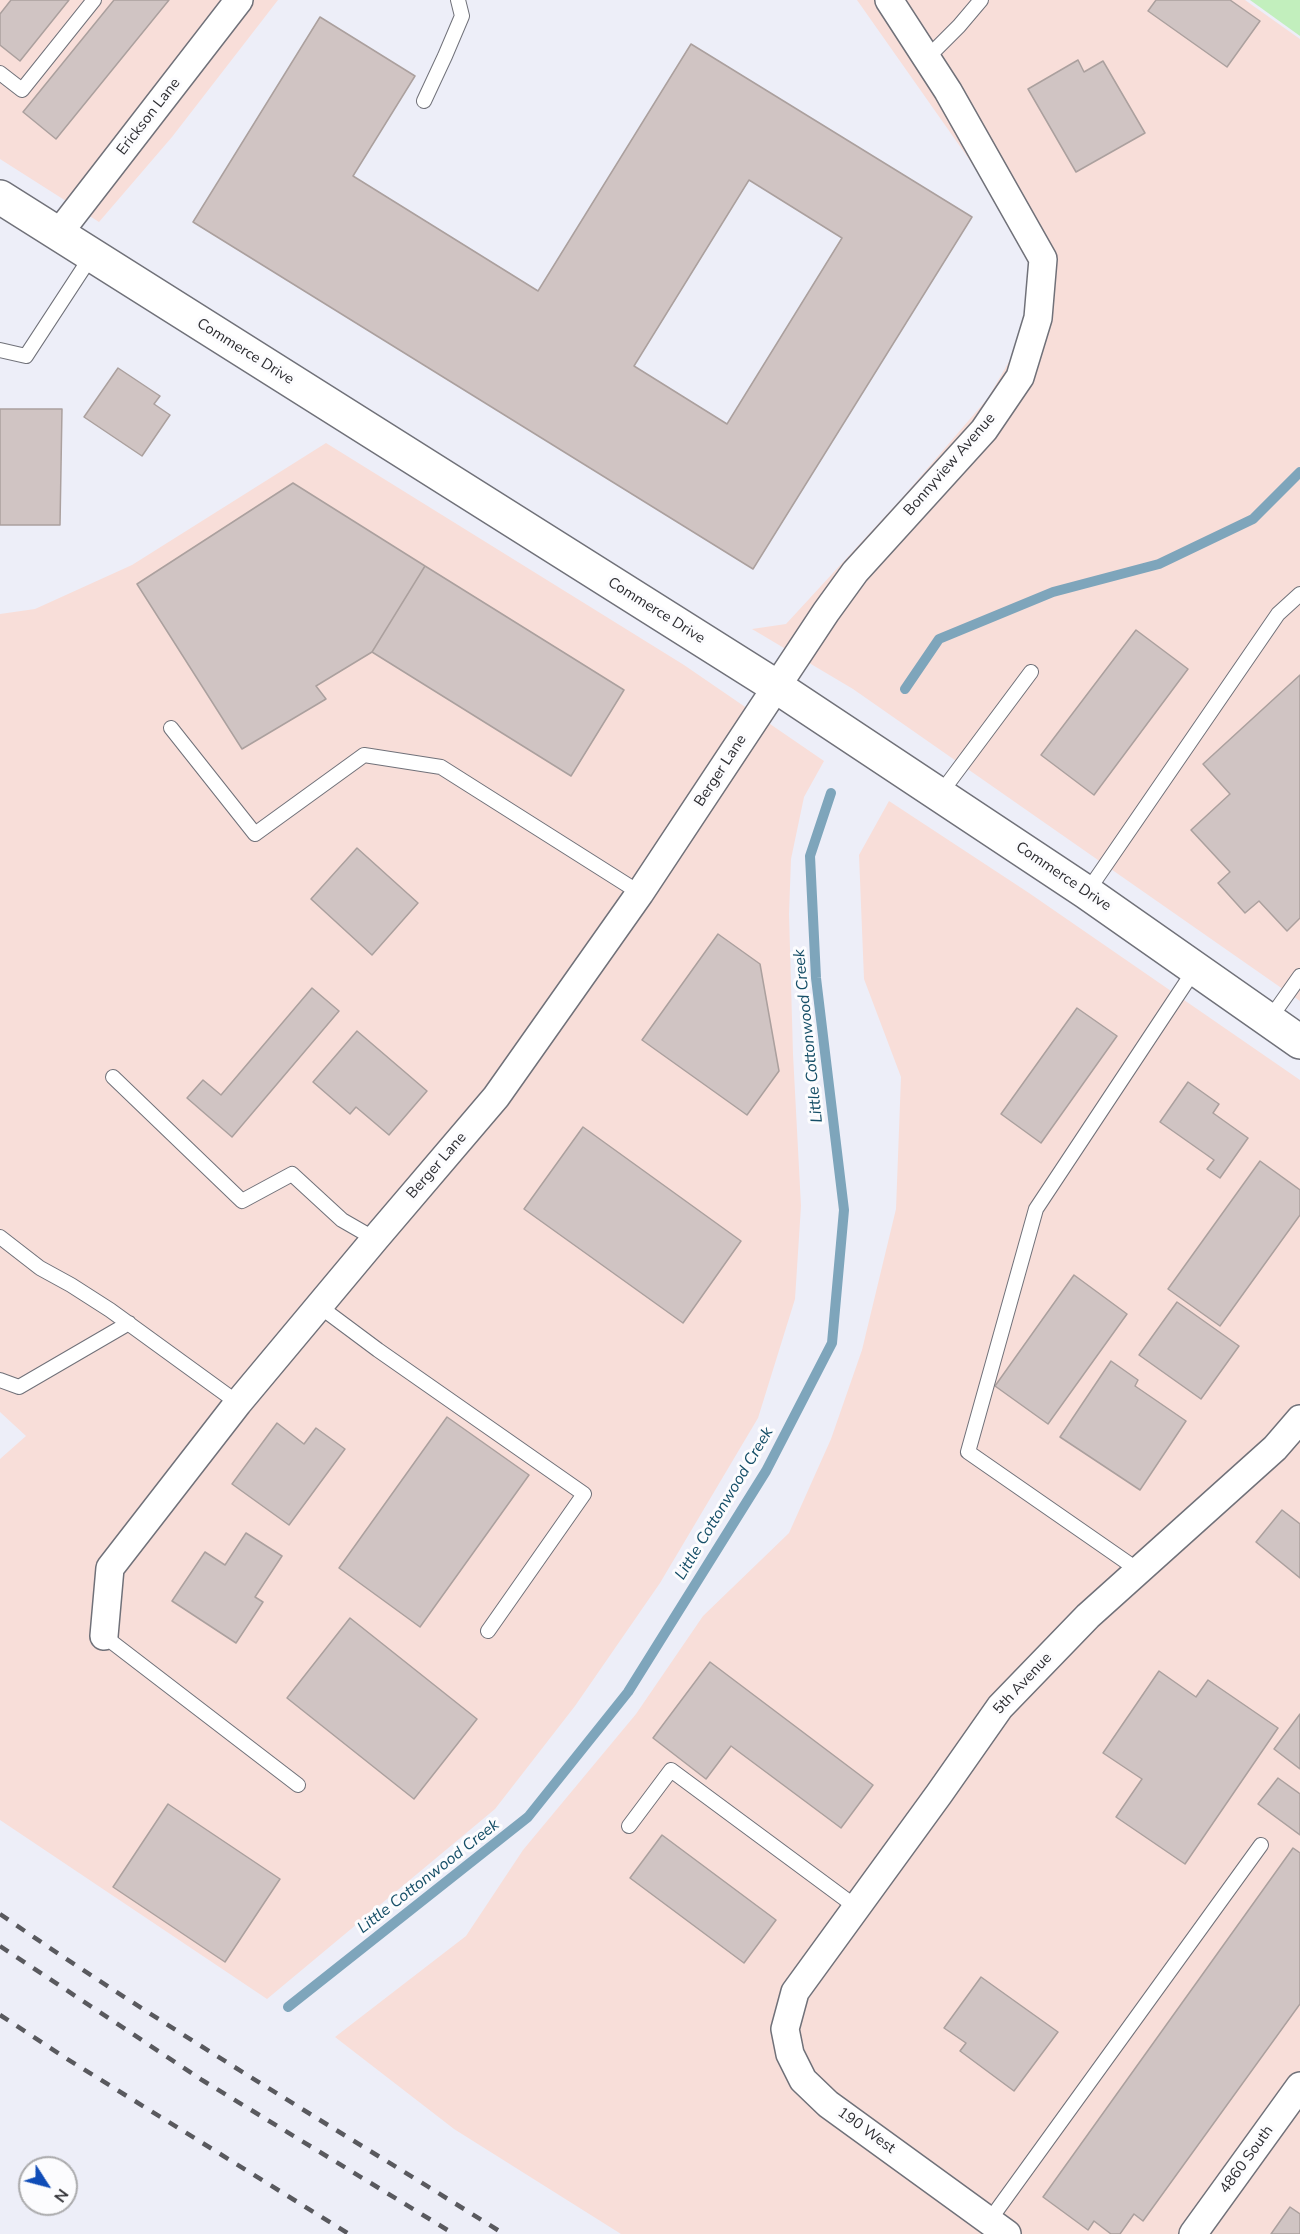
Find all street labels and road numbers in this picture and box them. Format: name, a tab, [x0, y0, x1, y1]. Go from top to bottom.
street label: Erickson Lane	[113, 75, 185, 159]
street label: Commerce Drive	[193, 315, 297, 389]
street label: Bonnyview Avenue	[901, 410, 999, 520]
street label: Commerce Drive	[604, 574, 708, 648]
street label: Berger Lane	[691, 732, 751, 810]
street label: Commerce Drive	[1012, 838, 1114, 916]
street label: Berger Lane	[403, 1129, 471, 1203]
street label: 5th Avenue	[990, 1649, 1056, 1719]
street label: 190 West	[834, 2104, 898, 2158]
street label: 4860 South	[1216, 2123, 1278, 2197]

